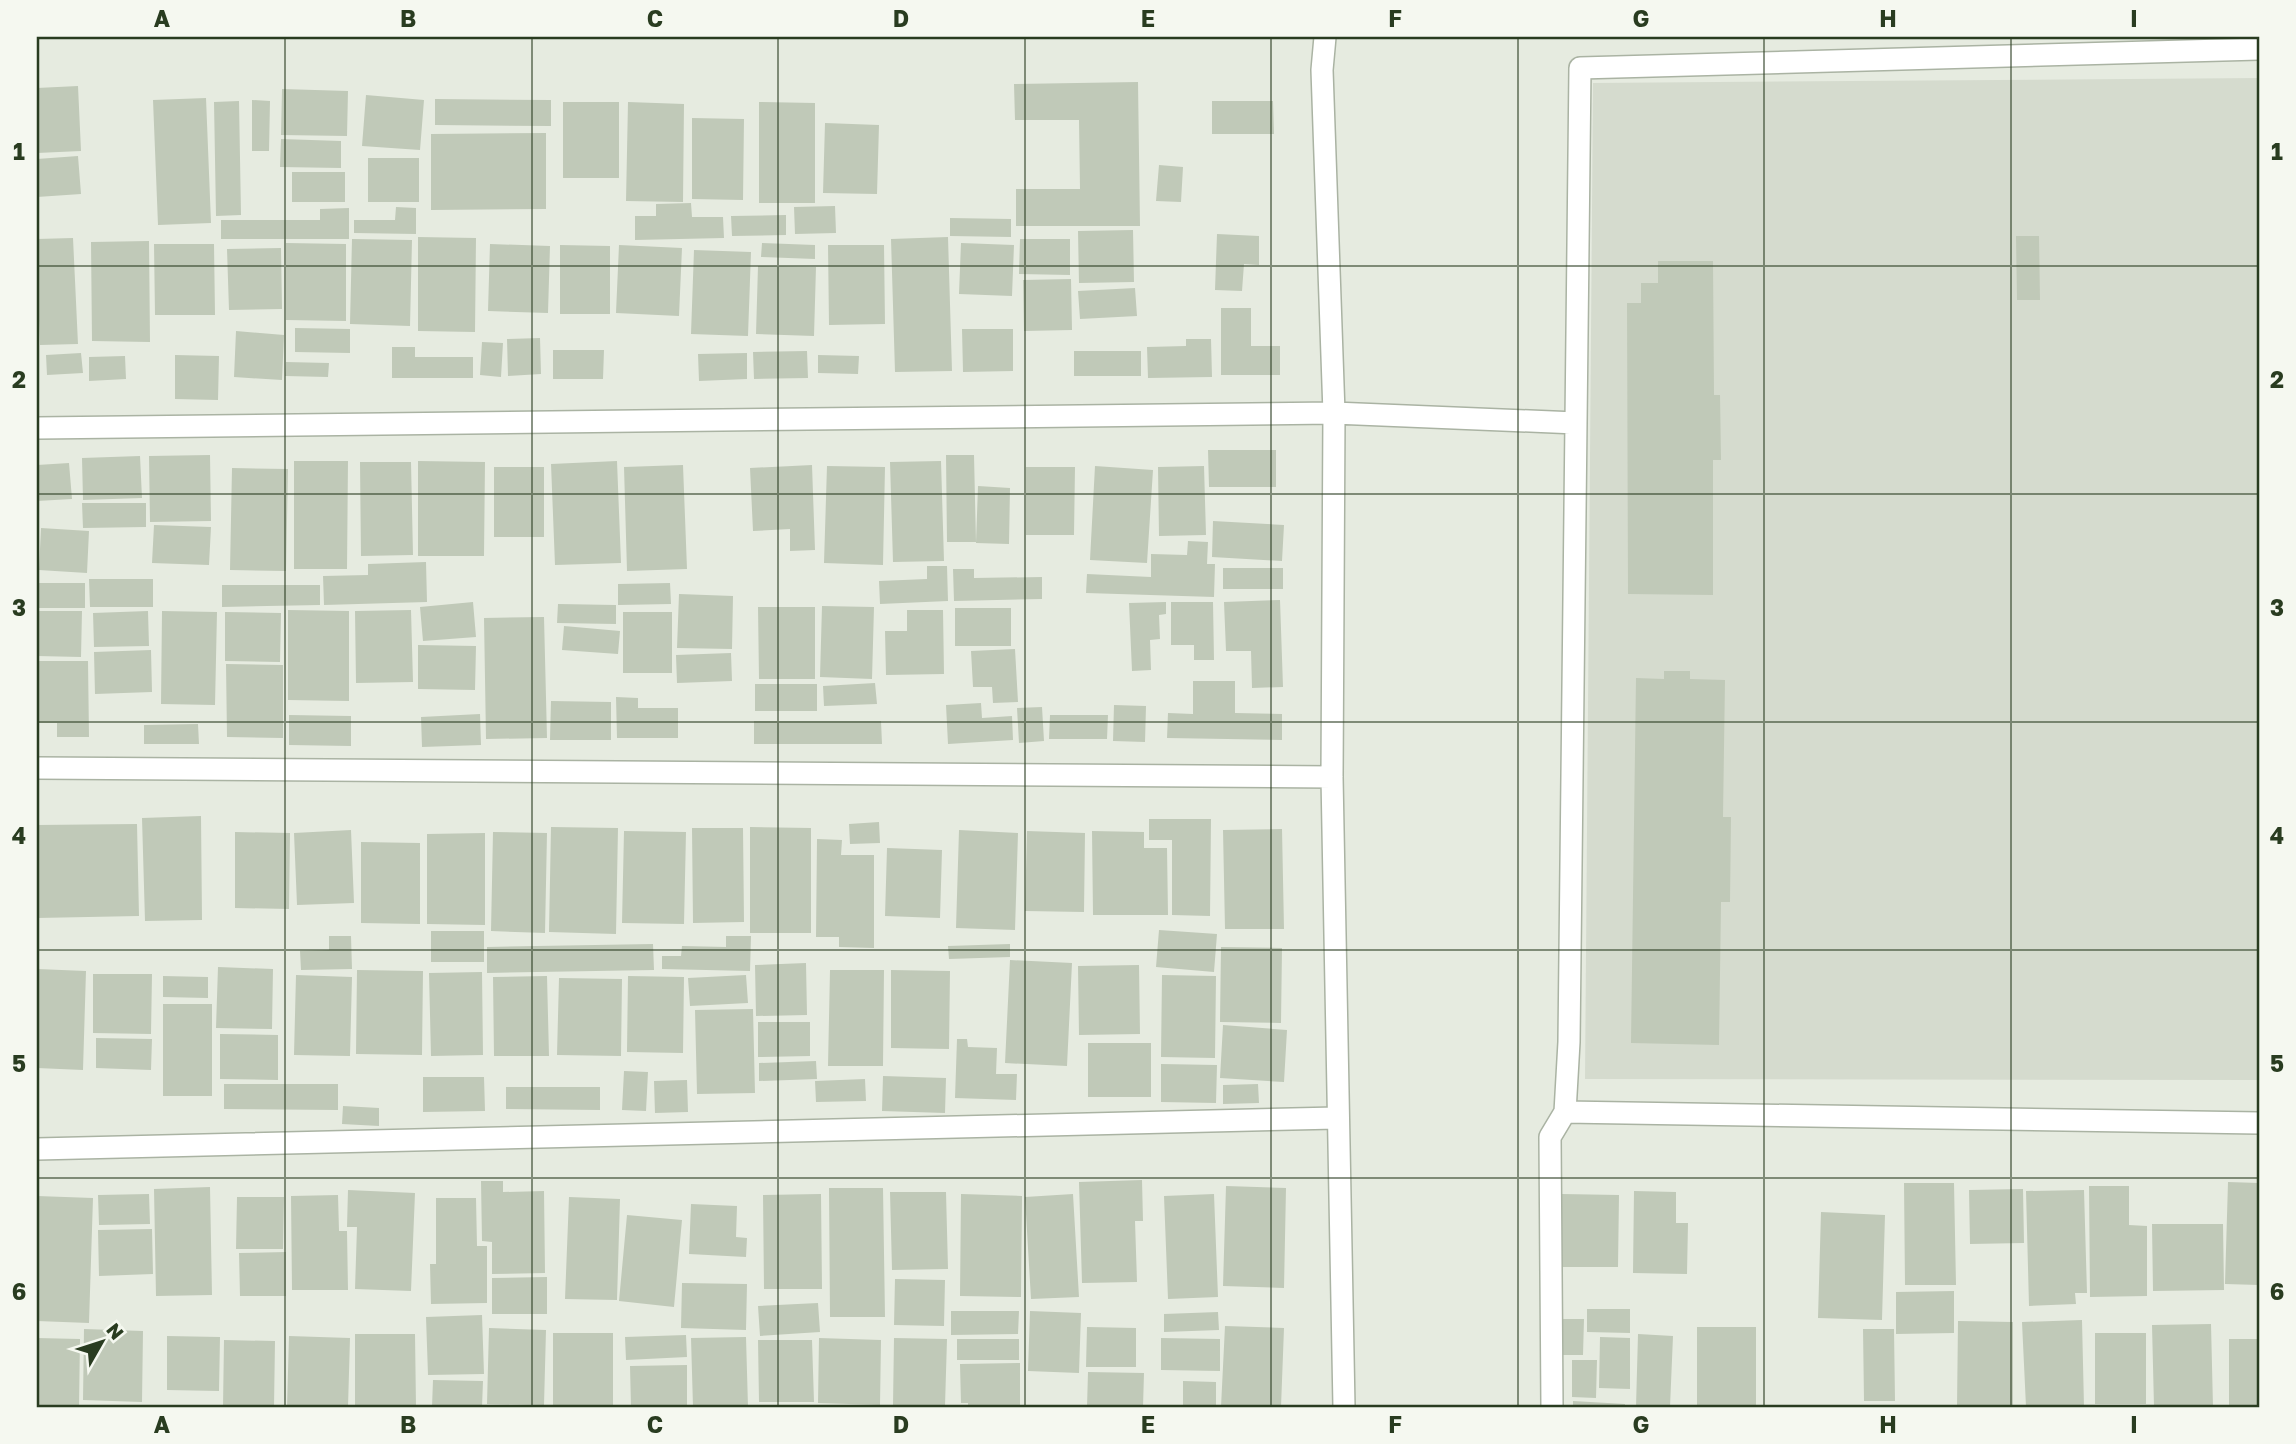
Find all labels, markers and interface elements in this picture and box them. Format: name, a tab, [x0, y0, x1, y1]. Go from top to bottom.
text: A	[154, 4, 171, 32]
text: B	[400, 4, 416, 32]
text: C	[647, 4, 663, 32]
text: D	[893, 4, 909, 32]
text: E	[1141, 4, 1155, 32]
text: F	[1388, 4, 1402, 32]
text: G	[1633, 4, 1649, 32]
text: H	[1879, 4, 1897, 32]
text: I	[2130, 4, 2138, 32]
text: 1	[13, 137, 25, 165]
text: 1	[2271, 137, 2283, 165]
text: 2	[12, 365, 26, 393]
text: 2	[2270, 365, 2284, 393]
text: 3	[12, 593, 26, 621]
text: 3	[2270, 593, 2284, 621]
text: 4	[12, 821, 26, 849]
text: 4	[2270, 821, 2284, 849]
text: 5	[12, 1049, 26, 1077]
text: 5	[2270, 1049, 2284, 1077]
text: 6	[12, 1277, 26, 1305]
text: 6	[2270, 1277, 2284, 1305]
north arrow	[66, 1308, 136, 1378]
text: N	[102, 1318, 129, 1344]
text: A	[154, 1410, 171, 1438]
text: B	[400, 1410, 416, 1438]
text: C	[647, 1410, 663, 1438]
text: D	[893, 1410, 909, 1438]
text: E	[1141, 1410, 1155, 1438]
text: F	[1388, 1410, 1402, 1438]
text: G	[1633, 1410, 1649, 1438]
text: H	[1879, 1410, 1897, 1438]
text: I	[2130, 1410, 2138, 1438]

